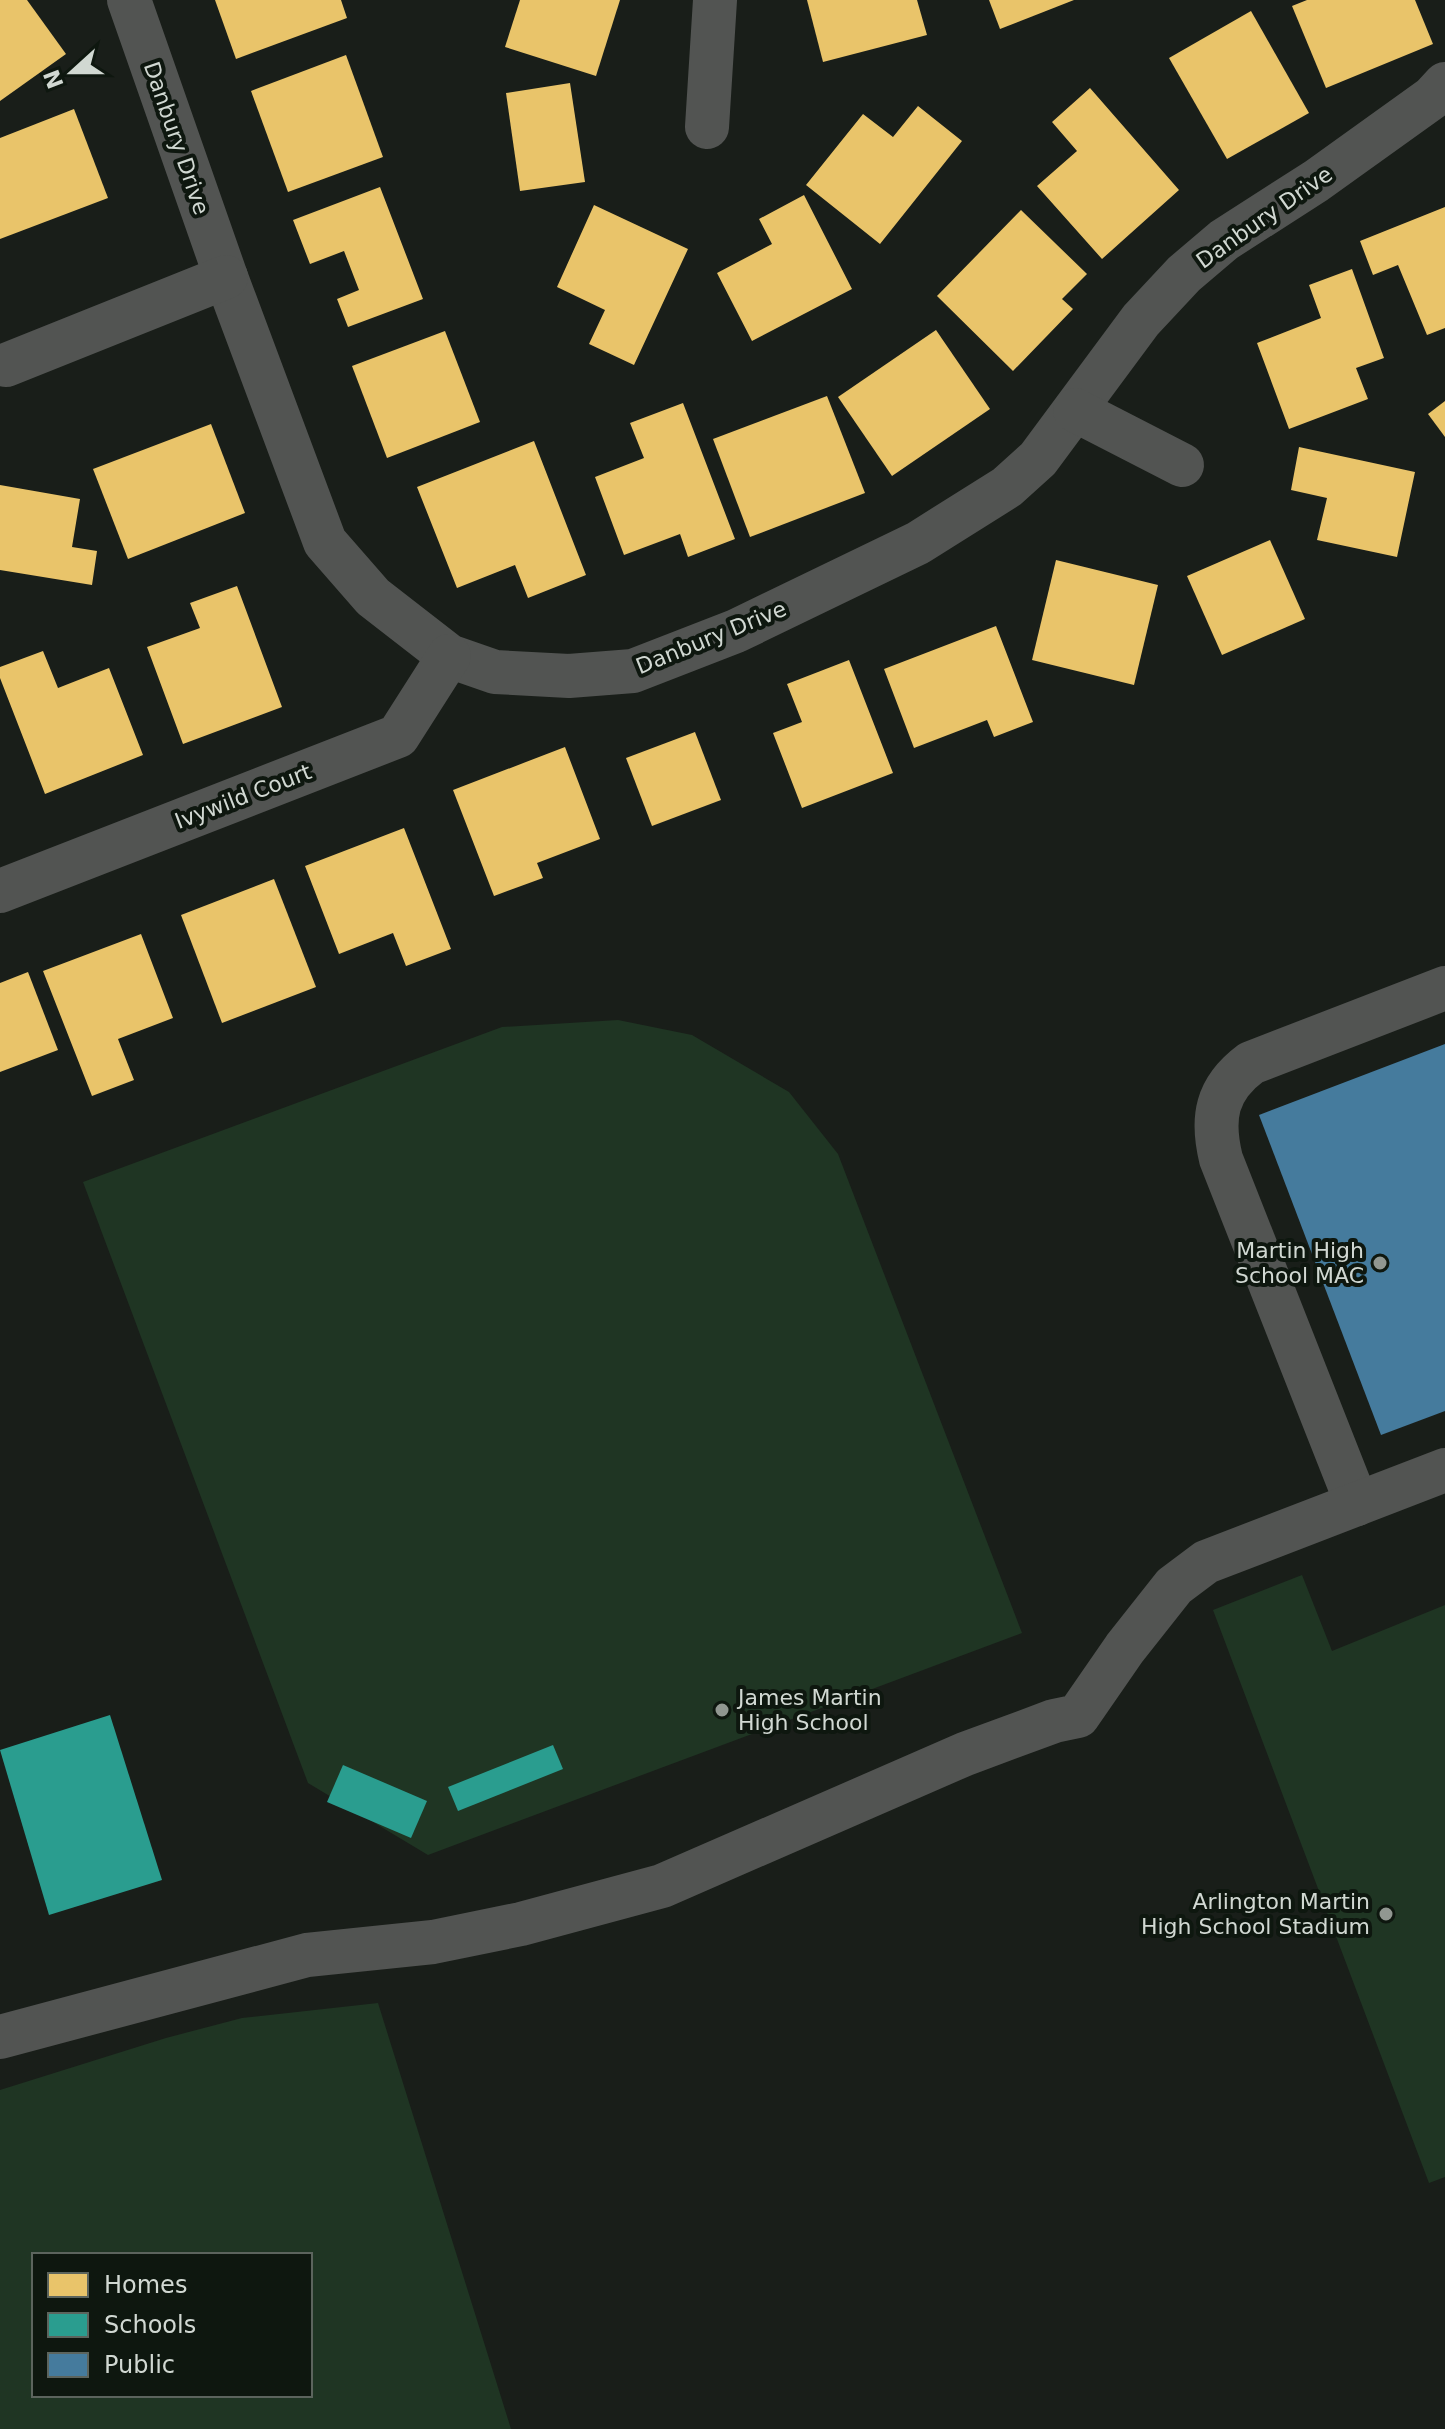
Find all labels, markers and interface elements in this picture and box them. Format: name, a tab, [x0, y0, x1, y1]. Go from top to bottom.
north arrow	[32, 32, 112, 112]
street label: Danbury Drive	[139, 58, 214, 218]
text: N	[39, 66, 69, 92]
street label: Danbury Drive	[1192, 161, 1337, 274]
street label: Danbury Drive	[632, 596, 790, 679]
street label: Ivywild Court	[171, 759, 315, 834]
place label: Martin High School MAC	[1235, 1238, 1364, 1288]
marker: Martin High School MAC	[1371, 1254, 1389, 1272]
place label: James Martin High School	[736, 1685, 882, 1735]
marker: James Martin High School	[713, 1701, 731, 1719]
place label: Arlington Martin High School Stadium	[1141, 1889, 1370, 1939]
marker: Arlington Martin High School Stadium	[1377, 1905, 1395, 1923]
legend	[32, 2253, 312, 2397]
text: Homes	[104, 2271, 187, 2299]
text: Schools	[104, 2311, 196, 2339]
text: Public	[104, 2351, 175, 2379]

